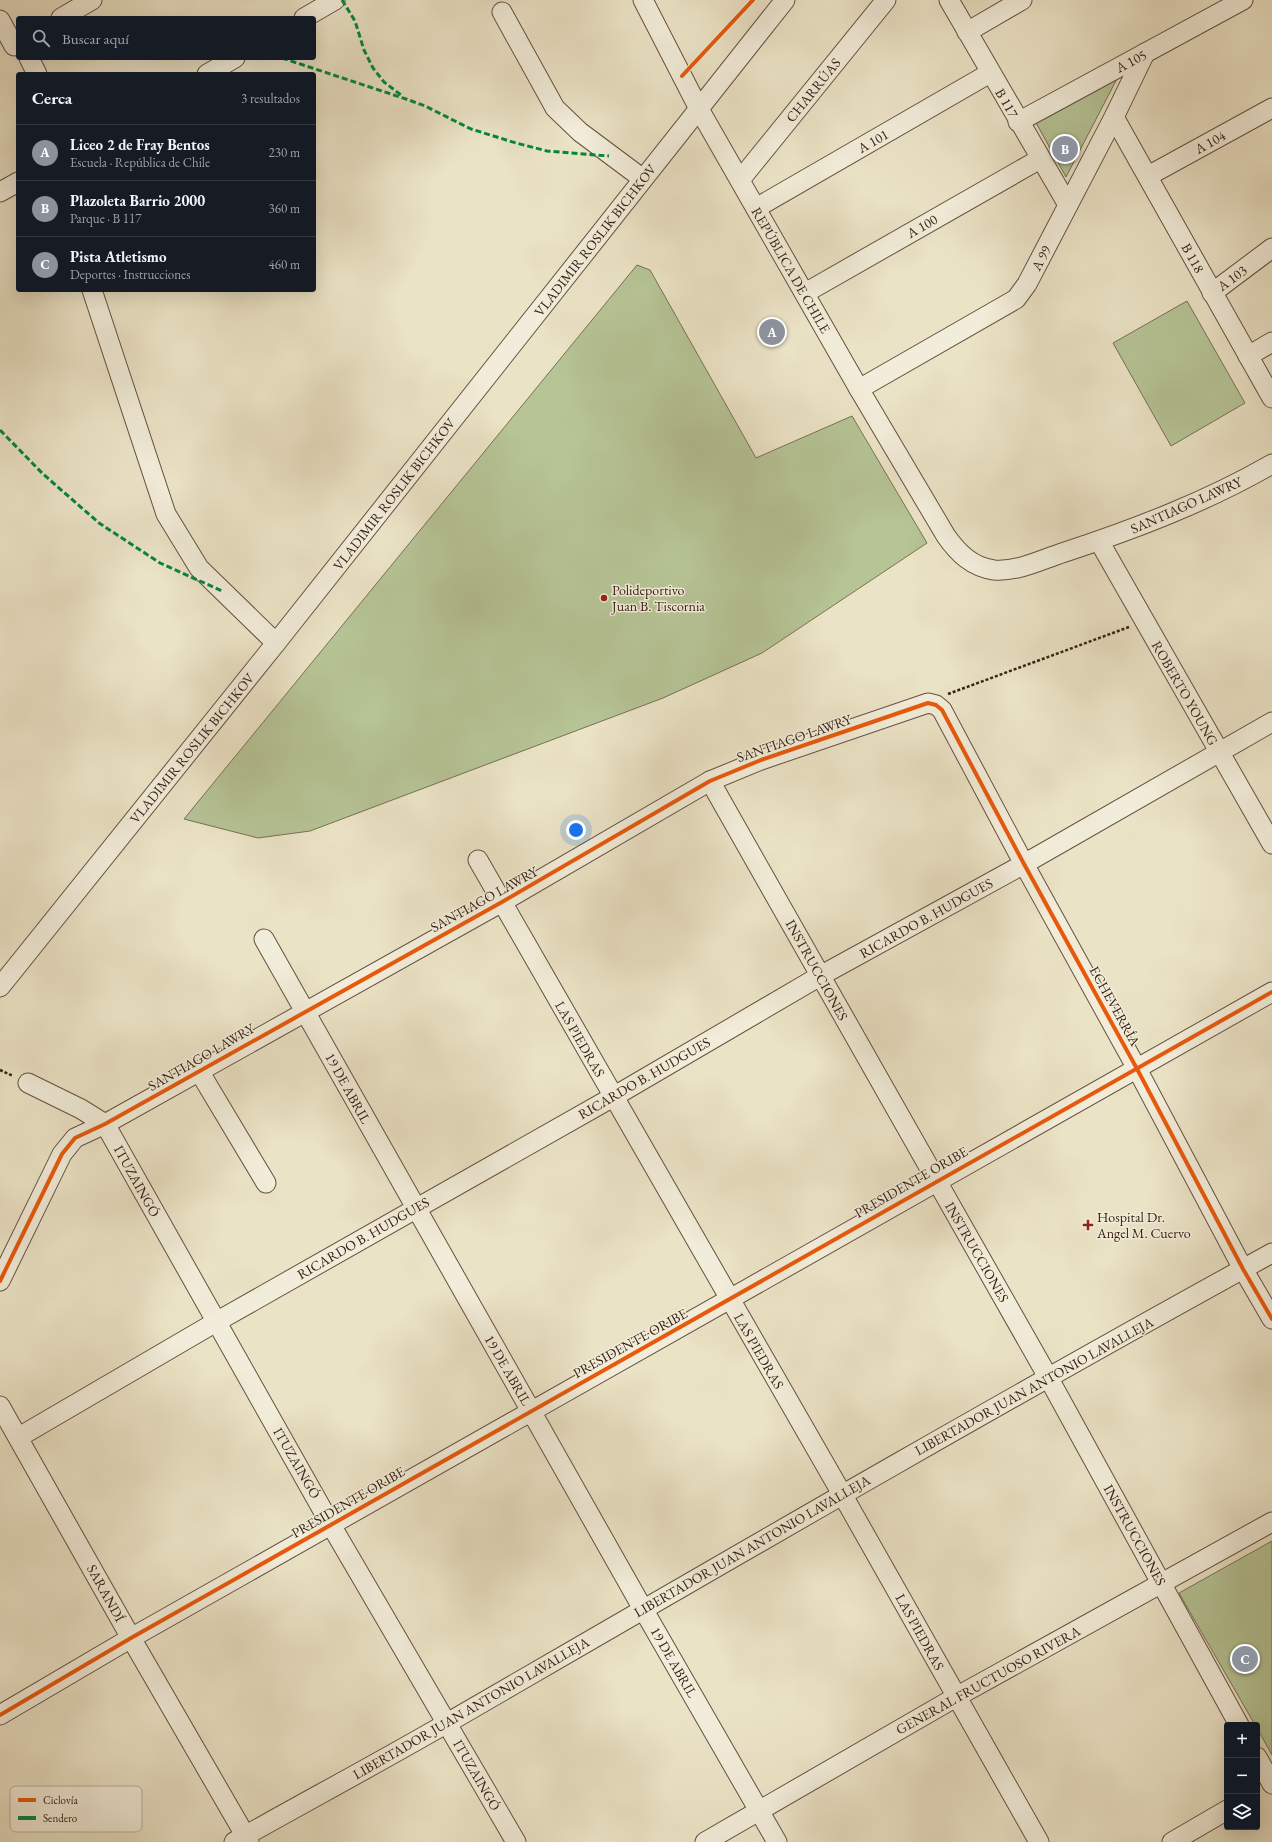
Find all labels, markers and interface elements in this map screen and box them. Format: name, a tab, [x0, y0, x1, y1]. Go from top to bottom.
search box	[16, 16, 316, 60]
icon: search	[30, 27, 52, 49]
text: Buscar aquí	[62, 29, 129, 48]
street label: A 105	[1111, 45, 1150, 77]
street label: CHARRÚAS	[782, 54, 844, 126]
street label: B 117	[991, 85, 1023, 121]
text: Cerca	[32, 87, 72, 109]
text: 3 resultados	[241, 90, 300, 107]
street label: A 101	[853, 125, 892, 157]
street label: A 104	[1190, 126, 1229, 158]
pin: B	[1052, 134, 1078, 164]
text: Liceo 2 de Fray Bentos	[70, 135, 210, 154]
text: A	[40, 144, 50, 161]
text: 230 m	[269, 144, 300, 161]
text: Escuela · República de Chile	[70, 154, 210, 171]
street label: VLADIMIR ROSLIK BICHKOV	[530, 160, 661, 320]
text: Plazoleta Barrio 2000	[70, 191, 205, 210]
text: B	[41, 200, 49, 217]
text: 360 m	[269, 200, 300, 217]
street label: REPÚBLICA DE CHILE	[748, 204, 834, 336]
text: Parque · B 117	[70, 210, 142, 227]
street label: A 100	[902, 210, 941, 242]
street label: B 118	[1178, 240, 1209, 276]
street label: A 99	[1027, 242, 1055, 275]
text: Pista Atletismo	[70, 247, 167, 266]
text: C	[40, 256, 50, 273]
text: 460 m	[269, 256, 300, 273]
street label: A 103	[1213, 261, 1251, 296]
text: Deportes · Instrucciones	[70, 266, 190, 283]
pin: A	[759, 317, 785, 347]
street label: VLADIMIR ROSLIK BICHKOV	[329, 414, 460, 574]
street label: SANTIAGO LAWRY	[1127, 472, 1245, 538]
place label: Polideportivo Juan B. Tiscornia	[611, 581, 705, 615]
marker: Polideportivo Juan B. Tiscornia	[599, 593, 609, 603]
street label: ROBERTO YOUNG	[1148, 637, 1222, 749]
street label: VLADIMIR ROSLIK BICHKOV	[126, 669, 259, 827]
street label: SANTIAGO LAWRY	[734, 710, 855, 766]
your location	[566, 820, 586, 840]
street label: SANTIAGO LAWRY	[427, 862, 542, 936]
street label: RICARDO B. HUDGUES	[856, 874, 996, 962]
street label: INSTRUCCIONES	[782, 916, 852, 1024]
street label: ECHEVERRÍA	[1086, 963, 1145, 1049]
street label: LAS PIEDRAS	[551, 998, 609, 1080]
street label: SANTIAGO LAWRY	[145, 1019, 258, 1095]
street label: RICARDO B. HUDGUES	[575, 1033, 713, 1123]
street label: 19 DE ABRIL	[321, 1049, 375, 1127]
street label: ITUZAINGÓ	[110, 1142, 164, 1220]
street label: PRESIDENTE ORIBE	[851, 1142, 971, 1222]
street label: RICARDO B. HUDGUES	[294, 1193, 432, 1283]
street label: INSTRUCCIONES	[941, 1199, 1013, 1305]
place label: Hospital Dr. Angel M. Cuervo	[1096, 1208, 1191, 1242]
marker: Hospital Dr. Angel M. Cuervo	[1082, 1219, 1094, 1231]
street label: PRESIDENTE ORIBE	[570, 1304, 690, 1382]
street label: LAS PIEDRAS	[730, 1310, 788, 1392]
street label: LIBERTADOR JUAN ANTONIO LAVALLEJA	[912, 1313, 1157, 1459]
street label: 19 DE ABRIL	[481, 1332, 536, 1409]
street label: ITUZAINGÓ	[269, 1424, 325, 1502]
street label: PRESIDENTE ORIBE	[288, 1462, 408, 1542]
street label: LIBERTADOR JUAN ANTONIO LAVALLEJA	[631, 1471, 874, 1621]
street label: INSTRUCCIONES	[1100, 1481, 1170, 1589]
street label: SARANDÍ	[83, 1561, 129, 1625]
street label: LAS PIEDRAS	[892, 1591, 948, 1673]
street label: GENERAL FRUCTUOSO RIVERA	[893, 1621, 1084, 1738]
street label: 19 DE ABRIL	[647, 1624, 702, 1701]
street label: LIBERTADOR JUAN ANTONIO LAVALLEJA	[350, 1633, 593, 1783]
pin: C	[1232, 1644, 1258, 1674]
map controls	[1224, 1722, 1260, 1830]
button: +	[1224, 1722, 1260, 1758]
street label: ITUZAINGÓ	[449, 1736, 505, 1814]
button: −	[1224, 1758, 1260, 1794]
legend	[10, 1786, 142, 1832]
text: Ciclovía	[43, 1793, 78, 1807]
button: layers	[1224, 1794, 1260, 1830]
text: Sendero	[43, 1811, 78, 1825]

